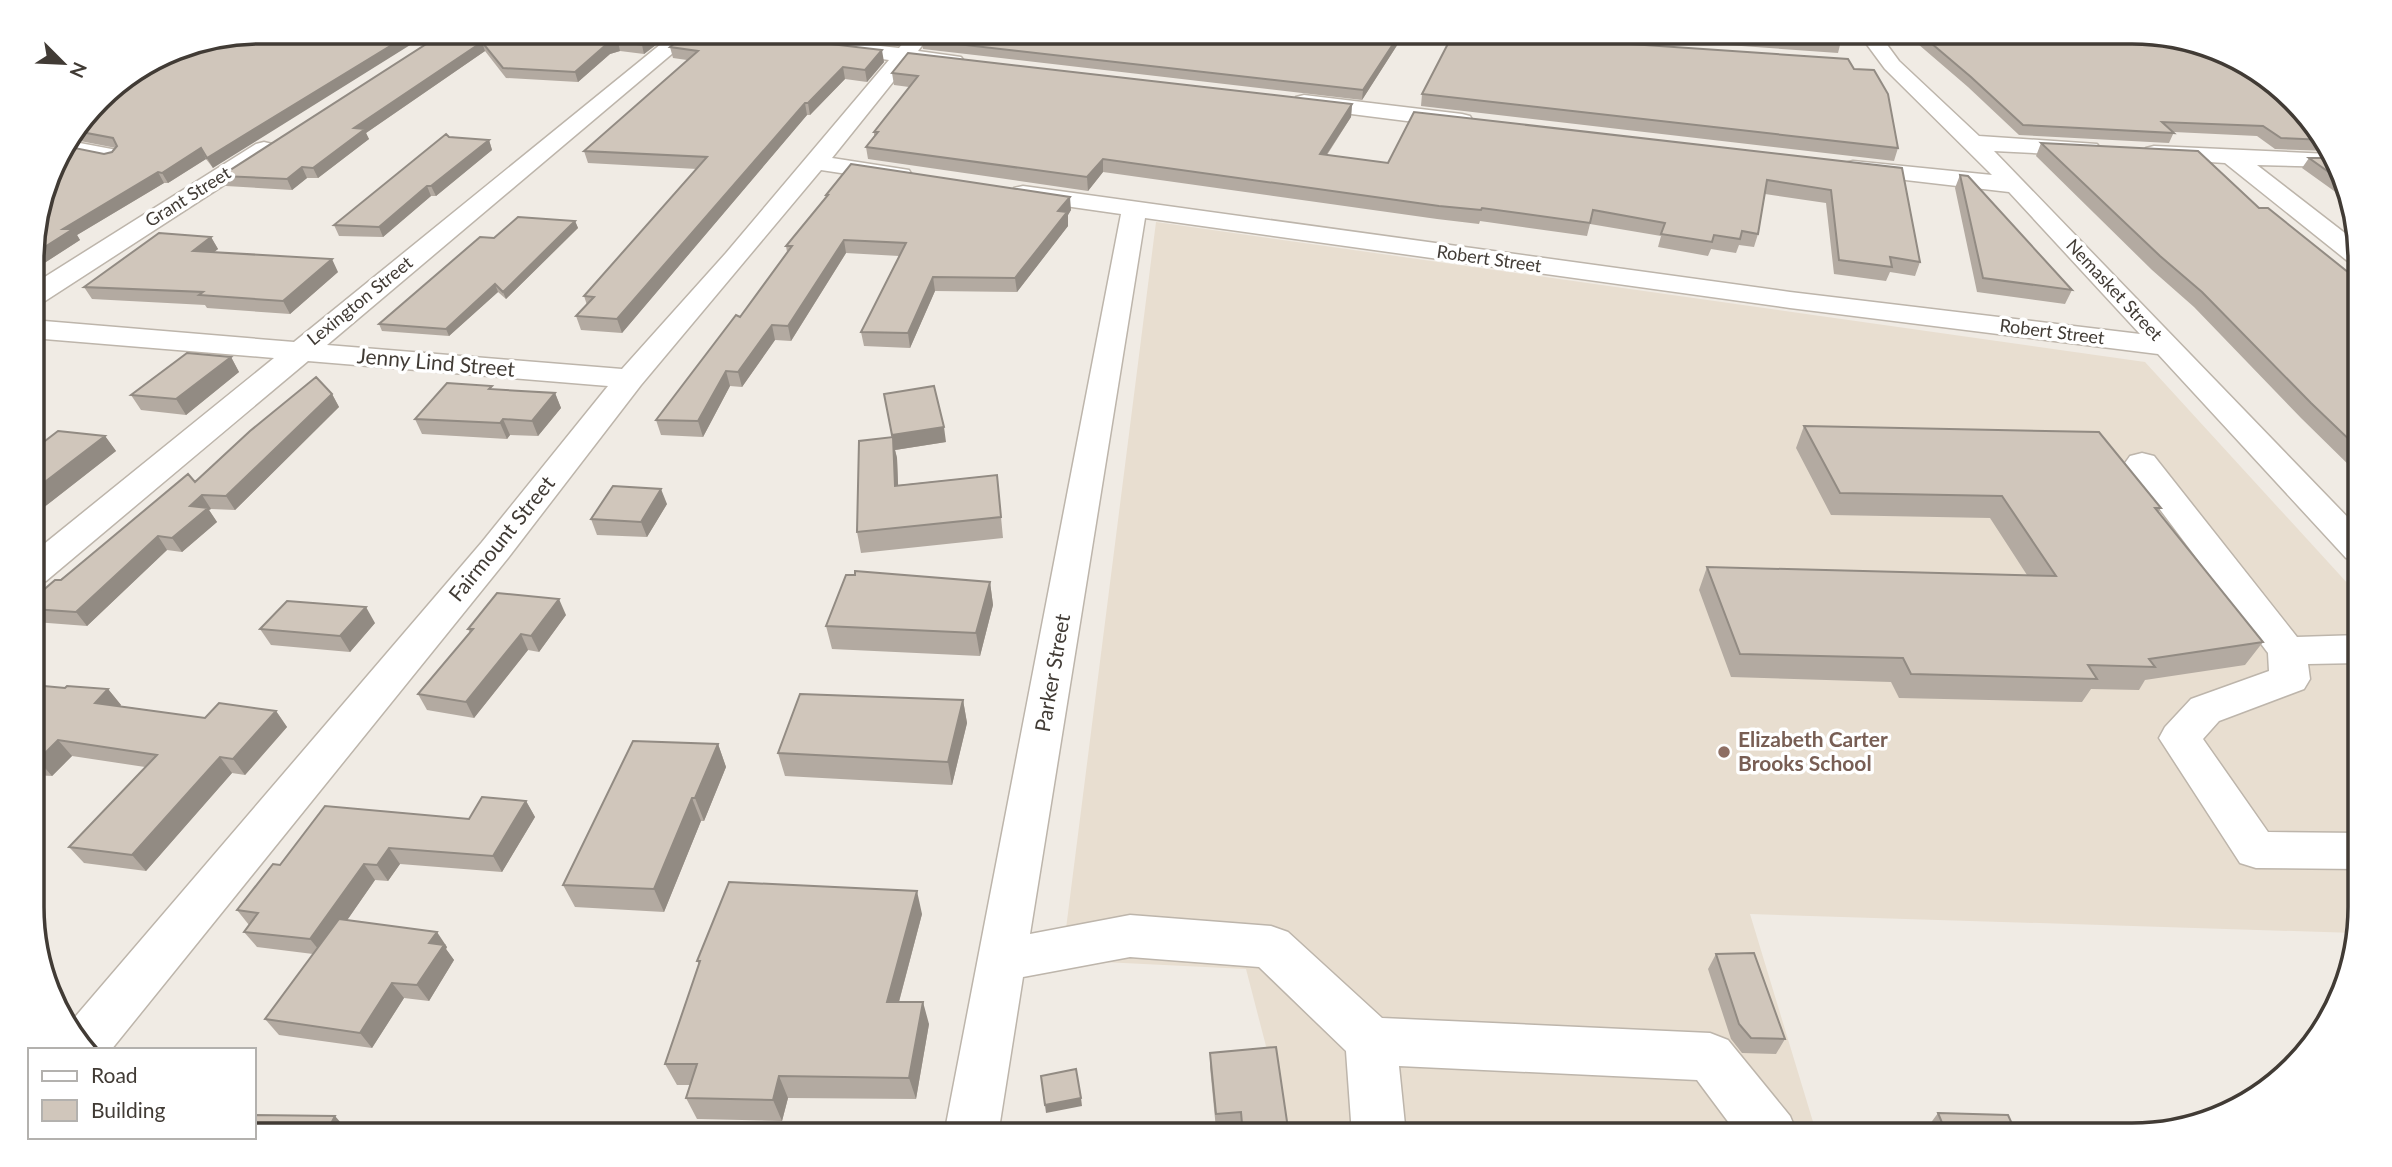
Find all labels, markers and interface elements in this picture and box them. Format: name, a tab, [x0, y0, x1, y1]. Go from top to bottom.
north arrow	[28, 28, 98, 98]
text: N	[66, 59, 92, 81]
street label: Grant Street	[141, 161, 235, 231]
street label: Nemasket Street	[2062, 234, 2168, 345]
street label: Robert Street	[1435, 240, 1543, 276]
street label: Lexington Street	[302, 251, 417, 349]
street label: Robert Street	[1998, 314, 2106, 348]
street label: Jenny Lind Street	[356, 342, 517, 381]
street label: Fairmount Street	[443, 470, 559, 606]
street label: Parker Street	[1029, 611, 1074, 734]
place label: Elizabeth Carter Brooks School	[1738, 726, 1888, 775]
marker: Elizabeth Carter Brooks School	[1716, 744, 1732, 760]
legend	[28, 1048, 256, 1139]
text: Road	[91, 1062, 138, 1087]
text: Building	[91, 1097, 166, 1122]

